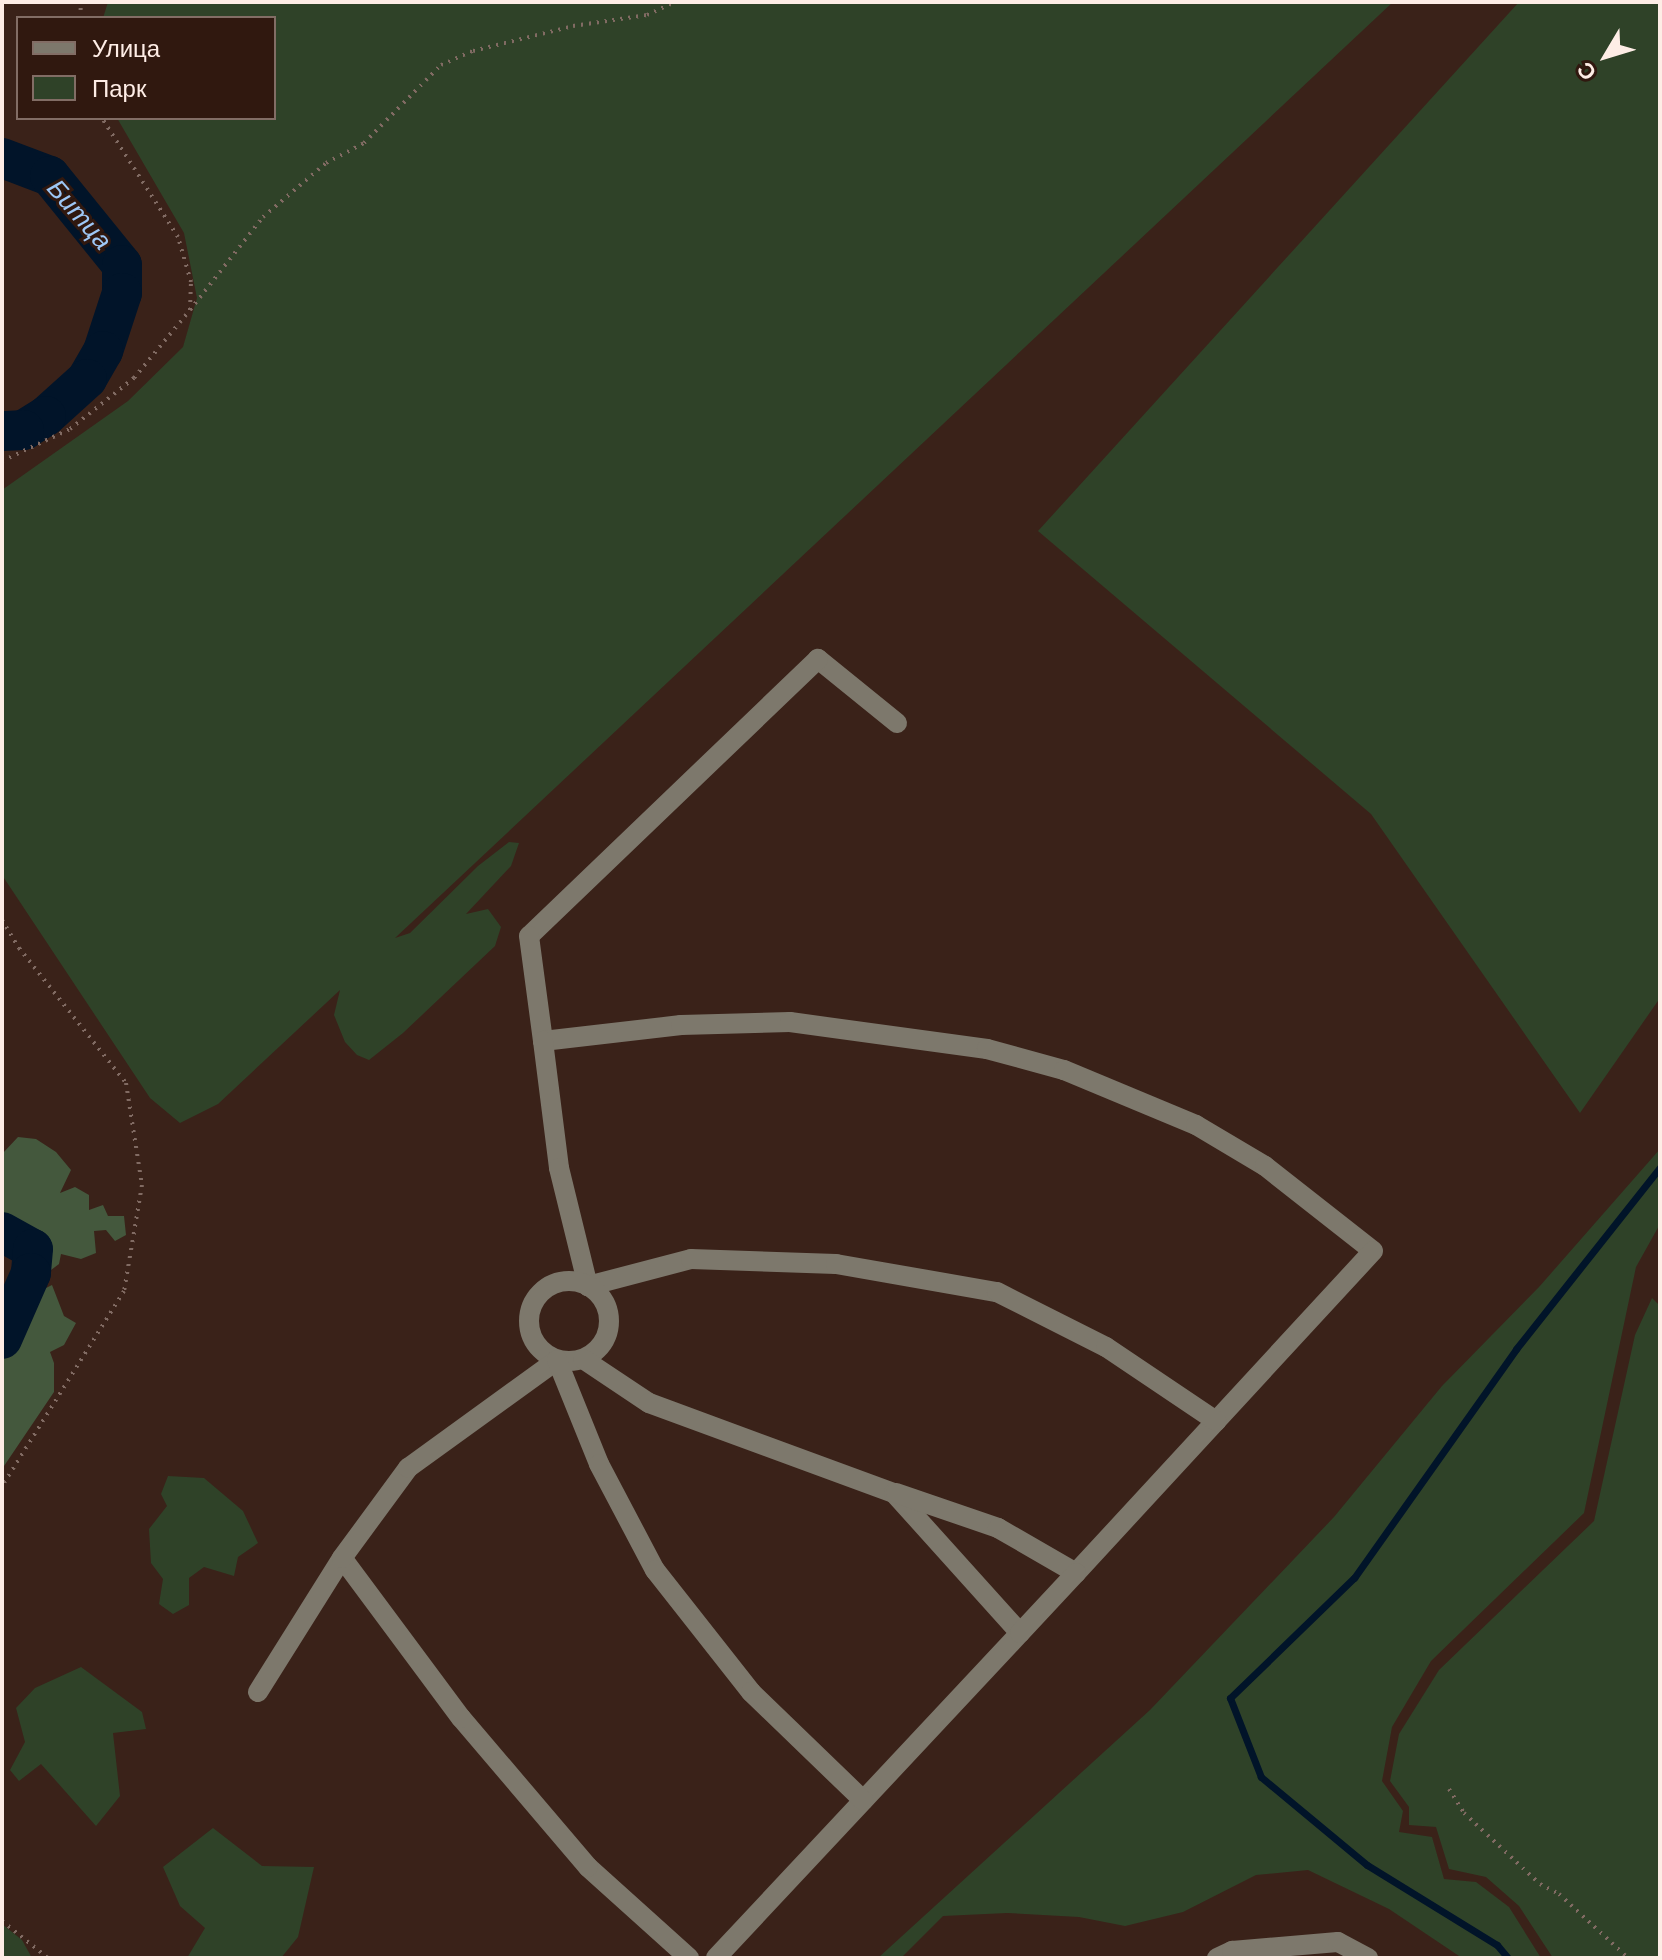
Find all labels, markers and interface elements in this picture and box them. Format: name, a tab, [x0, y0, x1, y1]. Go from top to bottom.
legend	[16, 16, 276, 120]
north arrow	[1566, 16, 1646, 96]
text: Улица	[92, 33, 160, 64]
text: С	[1570, 56, 1603, 86]
text: Парк	[92, 73, 146, 104]
water label: Битца	[40, 174, 118, 256]

